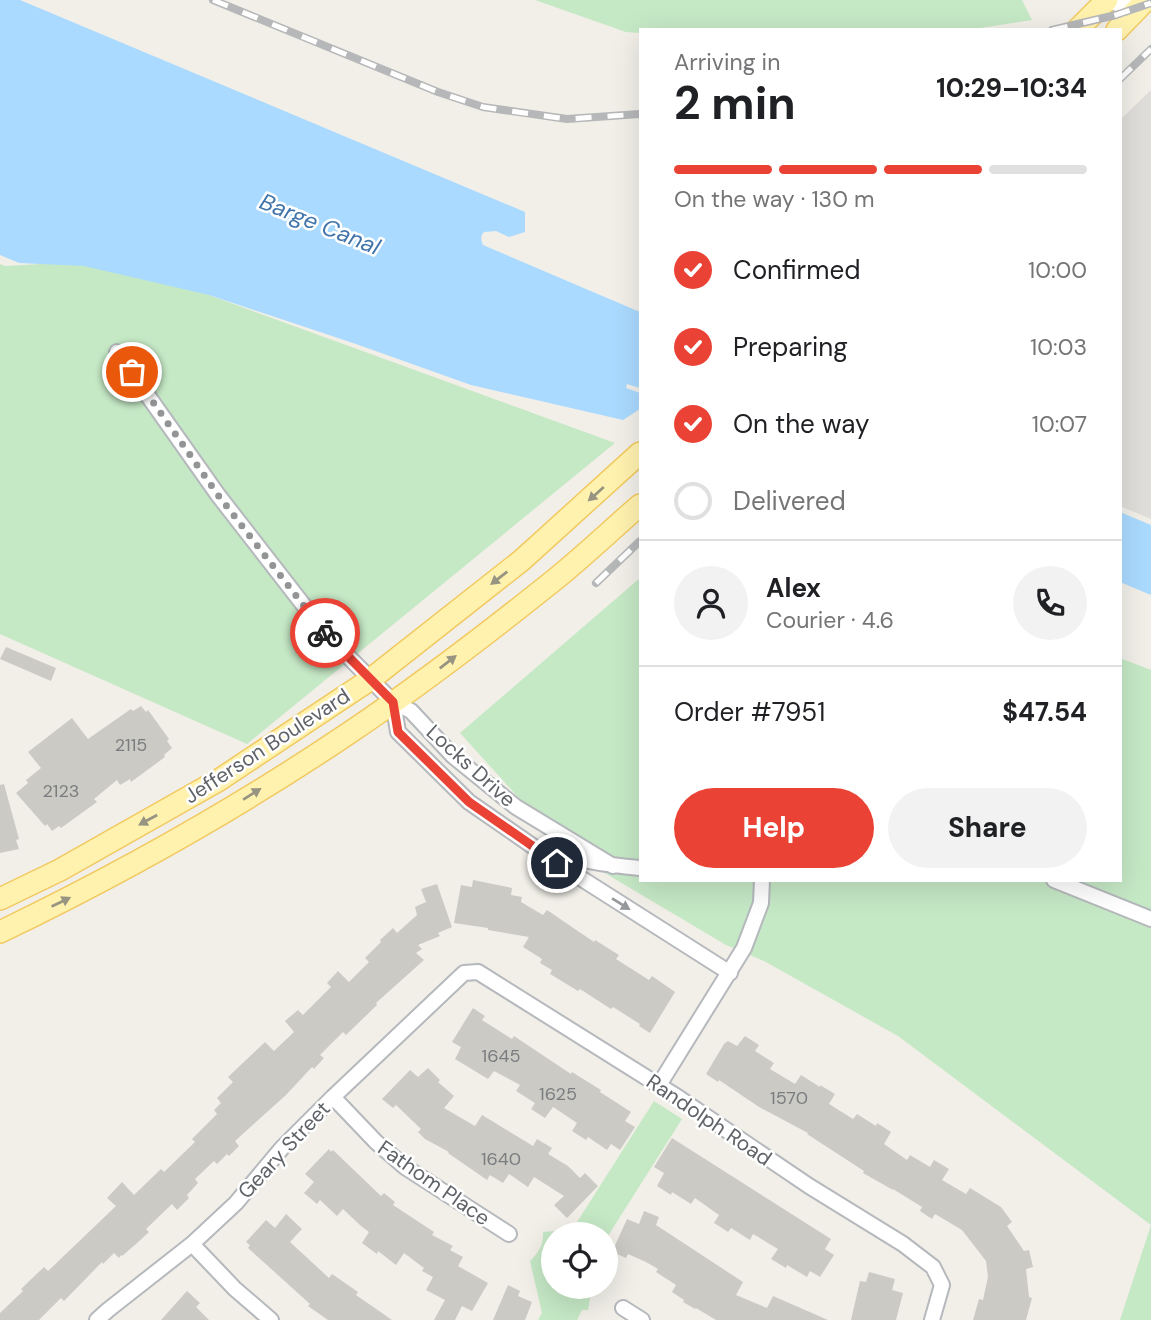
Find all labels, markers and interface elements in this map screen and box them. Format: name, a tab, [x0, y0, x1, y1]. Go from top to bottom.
text: Arriving in	[674, 47, 780, 77]
text: 10:29–10:34	[936, 71, 1087, 105]
text: 2 min	[674, 73, 796, 133]
text: On the way · 130 m	[674, 184, 875, 214]
water label: Barge Canal	[255, 186, 385, 262]
icon: check	[674, 251, 712, 289]
text: Confirmed	[733, 253, 860, 287]
text: 10:00	[1028, 255, 1087, 285]
icon: check	[674, 328, 712, 366]
text: Preparing	[733, 330, 848, 364]
text: 10:03	[1030, 332, 1087, 362]
pin	[102, 342, 162, 402]
icon: bag	[113, 353, 151, 391]
icon: check	[674, 405, 712, 443]
text: On the way	[733, 407, 869, 441]
text: 10:07	[1032, 409, 1087, 439]
text: Delivered	[733, 484, 846, 518]
one-way arrow	[588, 485, 605, 501]
button: person	[674, 566, 748, 640]
button: phone	[1013, 566, 1087, 640]
one-way arrow	[491, 571, 509, 586]
text: Alex	[766, 571, 821, 605]
courier	[290, 598, 360, 668]
text: Courier · 4.6	[766, 605, 894, 635]
icon: bike	[306, 614, 344, 652]
one-way arrow	[439, 655, 457, 669]
street label: Jefferson Boulevard	[179, 682, 355, 810]
text: Order #7951	[674, 695, 825, 729]
text: $47.54	[1002, 695, 1087, 729]
street label: Locks Drive	[420, 718, 522, 814]
house number: 2115	[115, 733, 147, 757]
house number: 2123	[43, 779, 80, 803]
one-way arrow	[242, 788, 261, 801]
button: Help	[674, 788, 874, 868]
button: Share	[888, 788, 1087, 868]
one-way arrow	[138, 814, 158, 826]
pin	[527, 833, 587, 893]
icon: home	[538, 844, 576, 882]
one-way arrow	[51, 897, 71, 908]
one-way arrow	[612, 897, 631, 910]
house number: 1645	[482, 1044, 520, 1068]
street label: Randolph Road	[641, 1068, 777, 1172]
house number: 1625	[539, 1082, 577, 1106]
house number: 1570	[770, 1086, 808, 1110]
street label: Geary Street	[232, 1095, 336, 1205]
street label: Fathom Place	[372, 1134, 496, 1232]
house number: 1640	[481, 1147, 521, 1171]
map controls	[541, 1222, 618, 1299]
button: locate	[541, 1222, 618, 1299]

